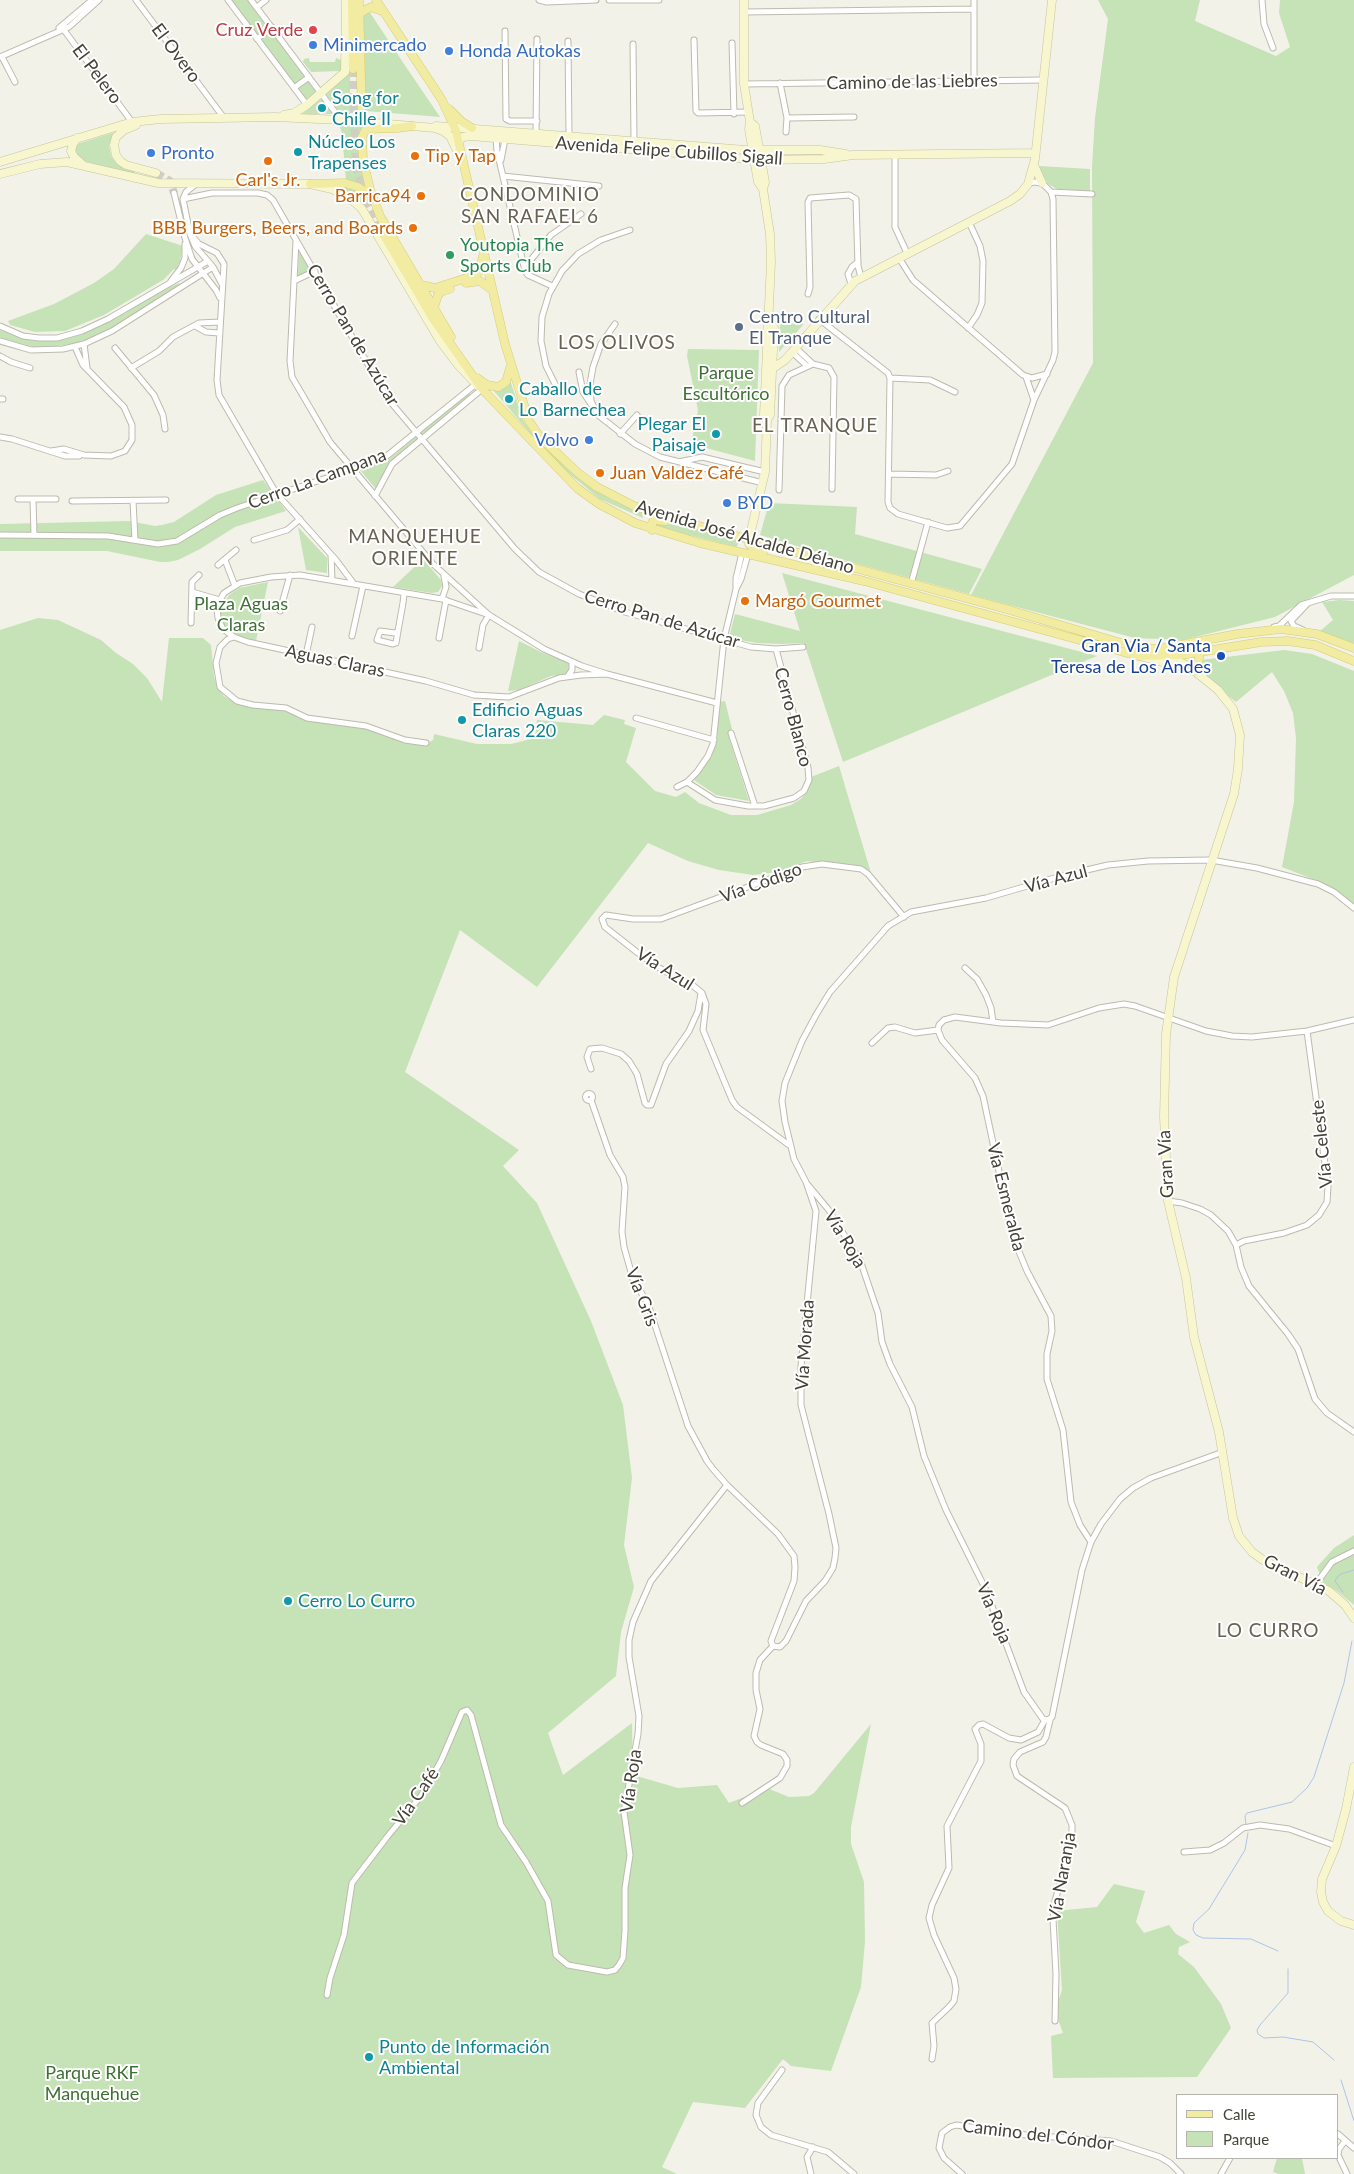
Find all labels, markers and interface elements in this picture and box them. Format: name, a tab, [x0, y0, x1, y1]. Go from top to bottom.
street label: El Overo	[147, 19, 205, 87]
place label: Cruz Verde	[216, 19, 303, 41]
marker: Cruz Verde	[307, 24, 319, 36]
place label: Minimercado	[323, 34, 427, 56]
marker: Minimercado	[307, 39, 319, 51]
street label: El Pelero	[68, 40, 126, 108]
place label: Honda Autokas	[459, 40, 581, 62]
marker: Honda Autokas	[443, 45, 455, 57]
street label: Camino de las Liebres	[826, 70, 998, 94]
place label: Song for Chille II	[332, 87, 399, 130]
marker: Song for Chille II	[316, 102, 328, 114]
place label: Núcleo Los Trapenses	[308, 131, 395, 173]
street label: Avenida Felipe Cubillos Sigall	[555, 132, 783, 170]
place label: Pronto	[161, 142, 215, 164]
place label: Tip y Tap	[425, 145, 496, 167]
marker: Núcleo Los Trapenses	[292, 146, 304, 158]
marker: Pronto	[145, 147, 157, 159]
marker: Tip y Tap	[409, 150, 421, 162]
marker: Carl's Jr.	[262, 155, 274, 167]
place label: Carl's Jr.	[235, 169, 301, 191]
district label: CONDOMINIO SAN RAFAEL 6	[459, 184, 601, 228]
place label: Barrica94	[335, 185, 411, 207]
marker: Barrica94	[415, 190, 427, 202]
place label: BBB Burgers, Beers, and Boards	[152, 217, 403, 239]
marker: BBB Burgers, Beers, and Boards	[407, 222, 419, 234]
place label: Youtopia The Sports Club	[460, 234, 564, 276]
marker: Youtopia The Sports Club	[444, 249, 456, 261]
street label: Cerro Pan de Azúcar	[302, 260, 404, 410]
place label: Centro Cultural El Tranque	[749, 306, 870, 348]
marker: Centro Cultural El Tranque	[733, 321, 745, 333]
district label: LOS OLIVOS	[557, 332, 677, 354]
park label: Parque Escultórico	[682, 362, 770, 404]
place label: Caballo de Lo Barnechea	[519, 378, 626, 420]
marker: Caballo de Lo Barnechea	[503, 393, 515, 405]
place label: Plegar El Paisaje	[637, 413, 706, 456]
district label: EL TRANQUE	[751, 415, 879, 437]
marker: Plegar El Paisaje	[710, 428, 722, 440]
place label: Volvo	[534, 429, 579, 451]
marker: Volvo	[583, 434, 595, 446]
street label: Cerro La Campana	[245, 444, 389, 514]
place label: Juan Valdez Café	[610, 462, 744, 484]
marker: Juan Valdez Café	[594, 467, 606, 479]
place label: BYD	[737, 492, 773, 514]
street label: Avenida José Alcalde Délano	[633, 495, 857, 579]
marker: BYD	[721, 497, 733, 509]
district label: MANQUEHUE ORIENTE	[347, 526, 483, 570]
street label: Cerro Pan de Azúcar	[582, 585, 742, 653]
place label: Margó Gourmet	[755, 590, 881, 612]
park label: Plaza Aguas Claras	[194, 593, 288, 636]
marker: Margó Gourmet	[739, 595, 751, 607]
place label: Gran Via / Santa Teresa de Los Andes	[1051, 635, 1211, 678]
street label: Aguas Claras	[283, 640, 387, 682]
marker: Gran Via / Santa Teresa de Los Andes	[1215, 650, 1227, 662]
street label: Cerro Blanco	[769, 665, 817, 769]
place label: Edificio Aguas Claras 220	[472, 699, 583, 742]
marker: Edificio Aguas Claras 220	[456, 714, 468, 726]
street label: Vía Código	[717, 858, 805, 908]
street label: Vía Azul	[1022, 860, 1090, 898]
street label: Vía Azul	[632, 943, 698, 995]
street label: Vía Celeste	[1307, 1099, 1337, 1189]
street label: Gran Vía	[1153, 1129, 1179, 1199]
street label: Vía Esmeralda	[982, 1141, 1030, 1253]
street label: Vía Roja	[819, 1206, 871, 1272]
street label: Vía Gris	[621, 1265, 663, 1329]
street label: Vía Morada	[791, 1299, 819, 1391]
street label: Gran Vía	[1260, 1550, 1330, 1600]
street label: Vía Roja	[972, 1579, 1016, 1647]
place label: Cerro Lo Curro	[298, 1590, 415, 1612]
marker: Cerro Lo Curro	[282, 1595, 294, 1607]
district label: LO CURRO	[1216, 1620, 1320, 1642]
street label: Vía Roja	[616, 1748, 646, 1814]
street label: Vía Café	[388, 1764, 444, 1830]
street label: Vía Naranja	[1043, 1830, 1081, 1924]
place label: Punto de Información Ambiental	[379, 2036, 550, 2078]
marker: Punto de Información Ambiental	[363, 2051, 375, 2063]
park label: Parque RKF Manquehue	[45, 2062, 139, 2104]
legend	[1176, 2094, 1339, 2159]
text: Calle	[1223, 2105, 1255, 2123]
street label: Camino del Cóndor	[961, 2115, 1115, 2155]
text: Parque	[1223, 2130, 1269, 2148]

